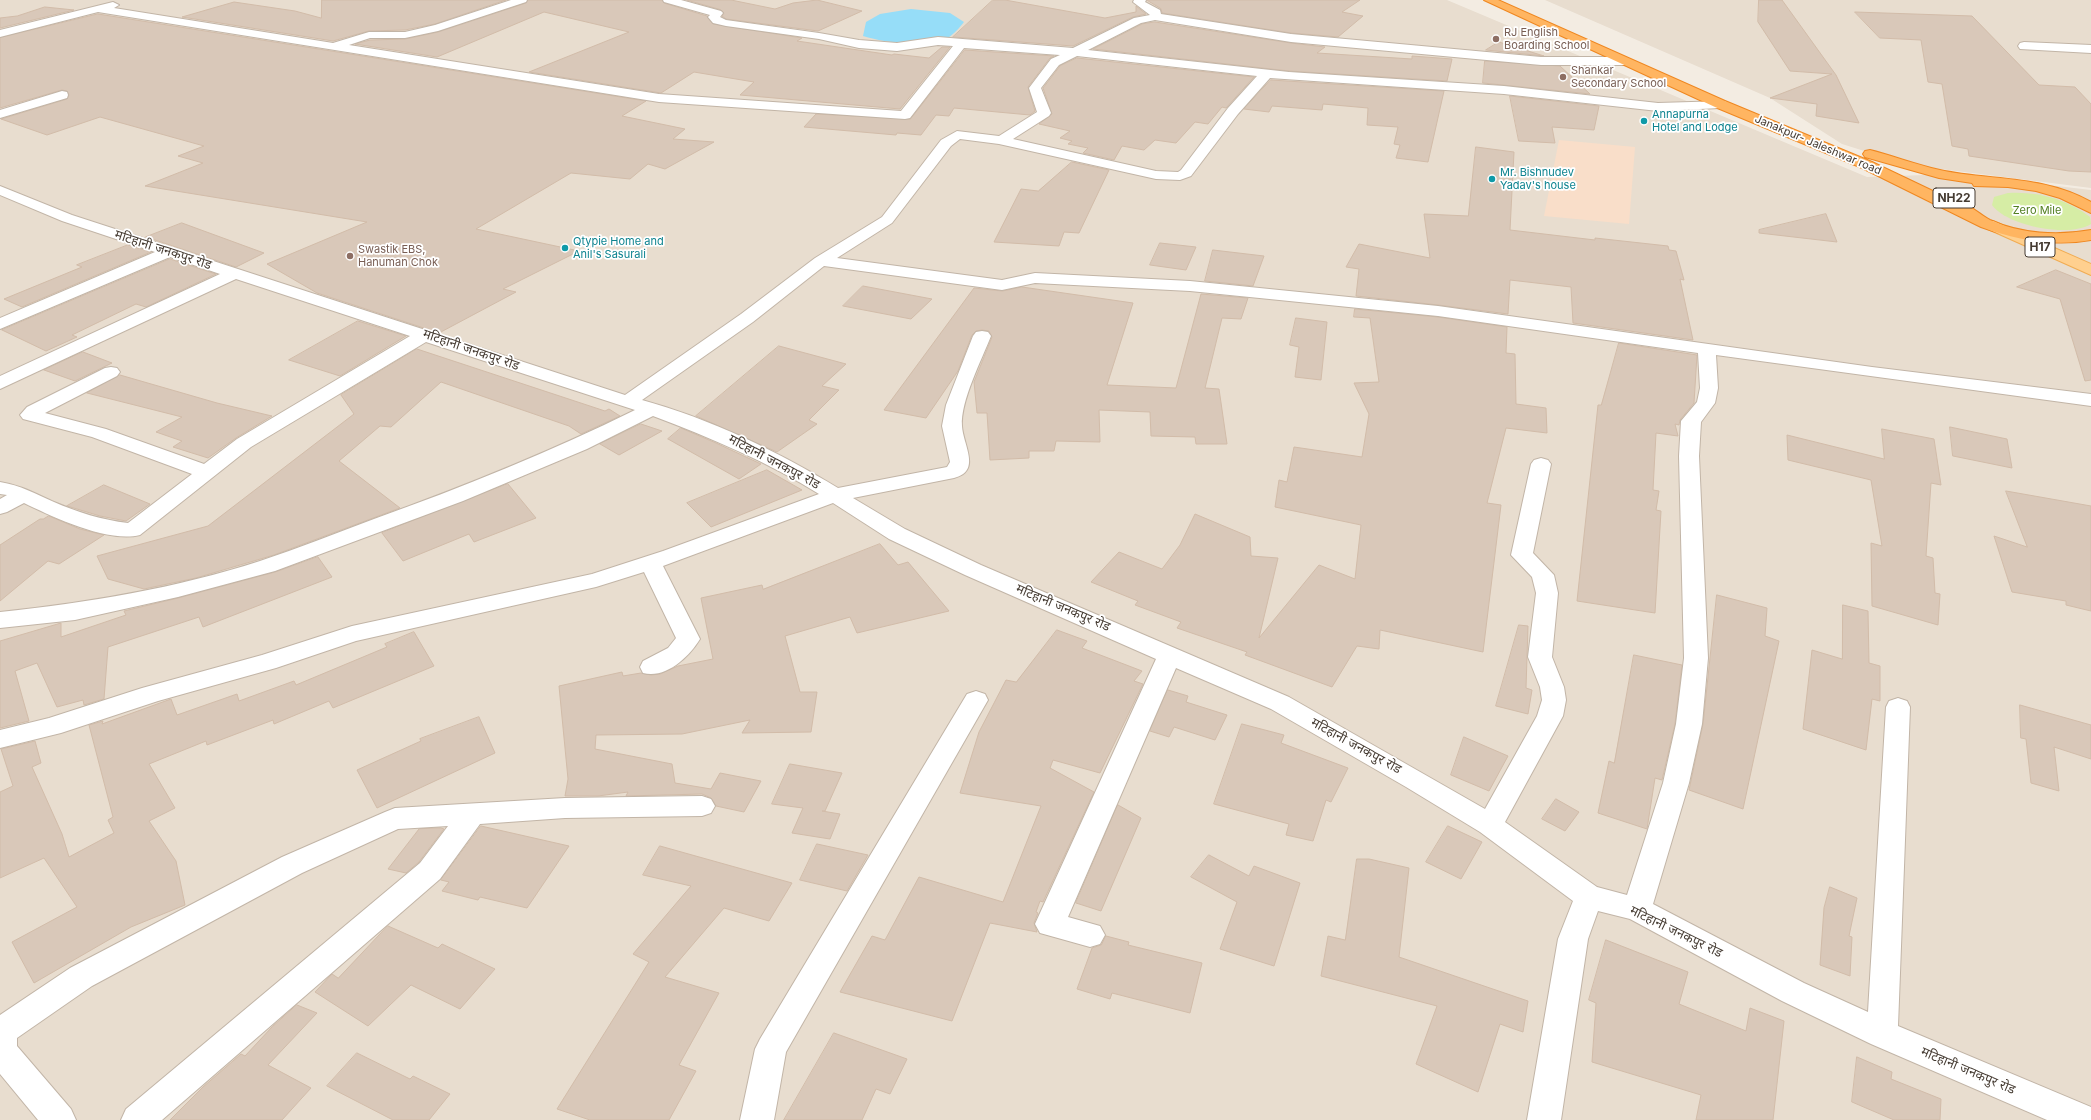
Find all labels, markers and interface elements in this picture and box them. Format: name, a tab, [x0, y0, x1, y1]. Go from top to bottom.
place label: RJ English Boarding School	[1504, 26, 1589, 52]
marker: RJ English Boarding School	[1491, 34, 1501, 44]
place label: Shankar Secondary School	[1571, 64, 1666, 90]
marker: Shankar Secondary School	[1558, 72, 1568, 82]
place label: Annapurna Hotel and Lodge	[1652, 108, 1738, 134]
street label: Janakpur- Jaleshwar road	[1753, 112, 1883, 178]
marker: Annapurna Hotel and Lodge	[1639, 116, 1649, 126]
place label: Mr. Bishnudev Yadav's house	[1500, 166, 1576, 192]
marker: Mr. Bishnudev Yadav's house	[1487, 174, 1497, 184]
road number: NH22	[1933, 188, 1975, 208]
park label: Zero Mile	[2013, 204, 2061, 218]
street label: मटिहानी जनकपुर रोड	[113, 227, 213, 273]
place label: Qtypie Home and Anil's Sasurali	[573, 235, 664, 261]
road number: H17	[2025, 237, 2055, 257]
place label: Swastik EBS, Hanuman Chok	[358, 243, 438, 269]
marker: Qtypie Home and Anil's Sasurali	[560, 243, 570, 253]
marker: Swastik EBS, Hanuman Chok	[345, 251, 355, 261]
street label: मटिहानी जनकपुर रोड	[421, 326, 521, 374]
street label: मटिहानी जनकपुर रोड	[726, 431, 822, 493]
street label: मटिहानी जनकपुर रोड	[1013, 581, 1113, 635]
street label: मटिहानी जनकपुर रोड	[1308, 715, 1404, 777]
street label: मटिहानी जनकपुर रोड	[1627, 903, 1725, 961]
street label: मटिहानी जनकपुर रोड	[1918, 1044, 2018, 1098]

